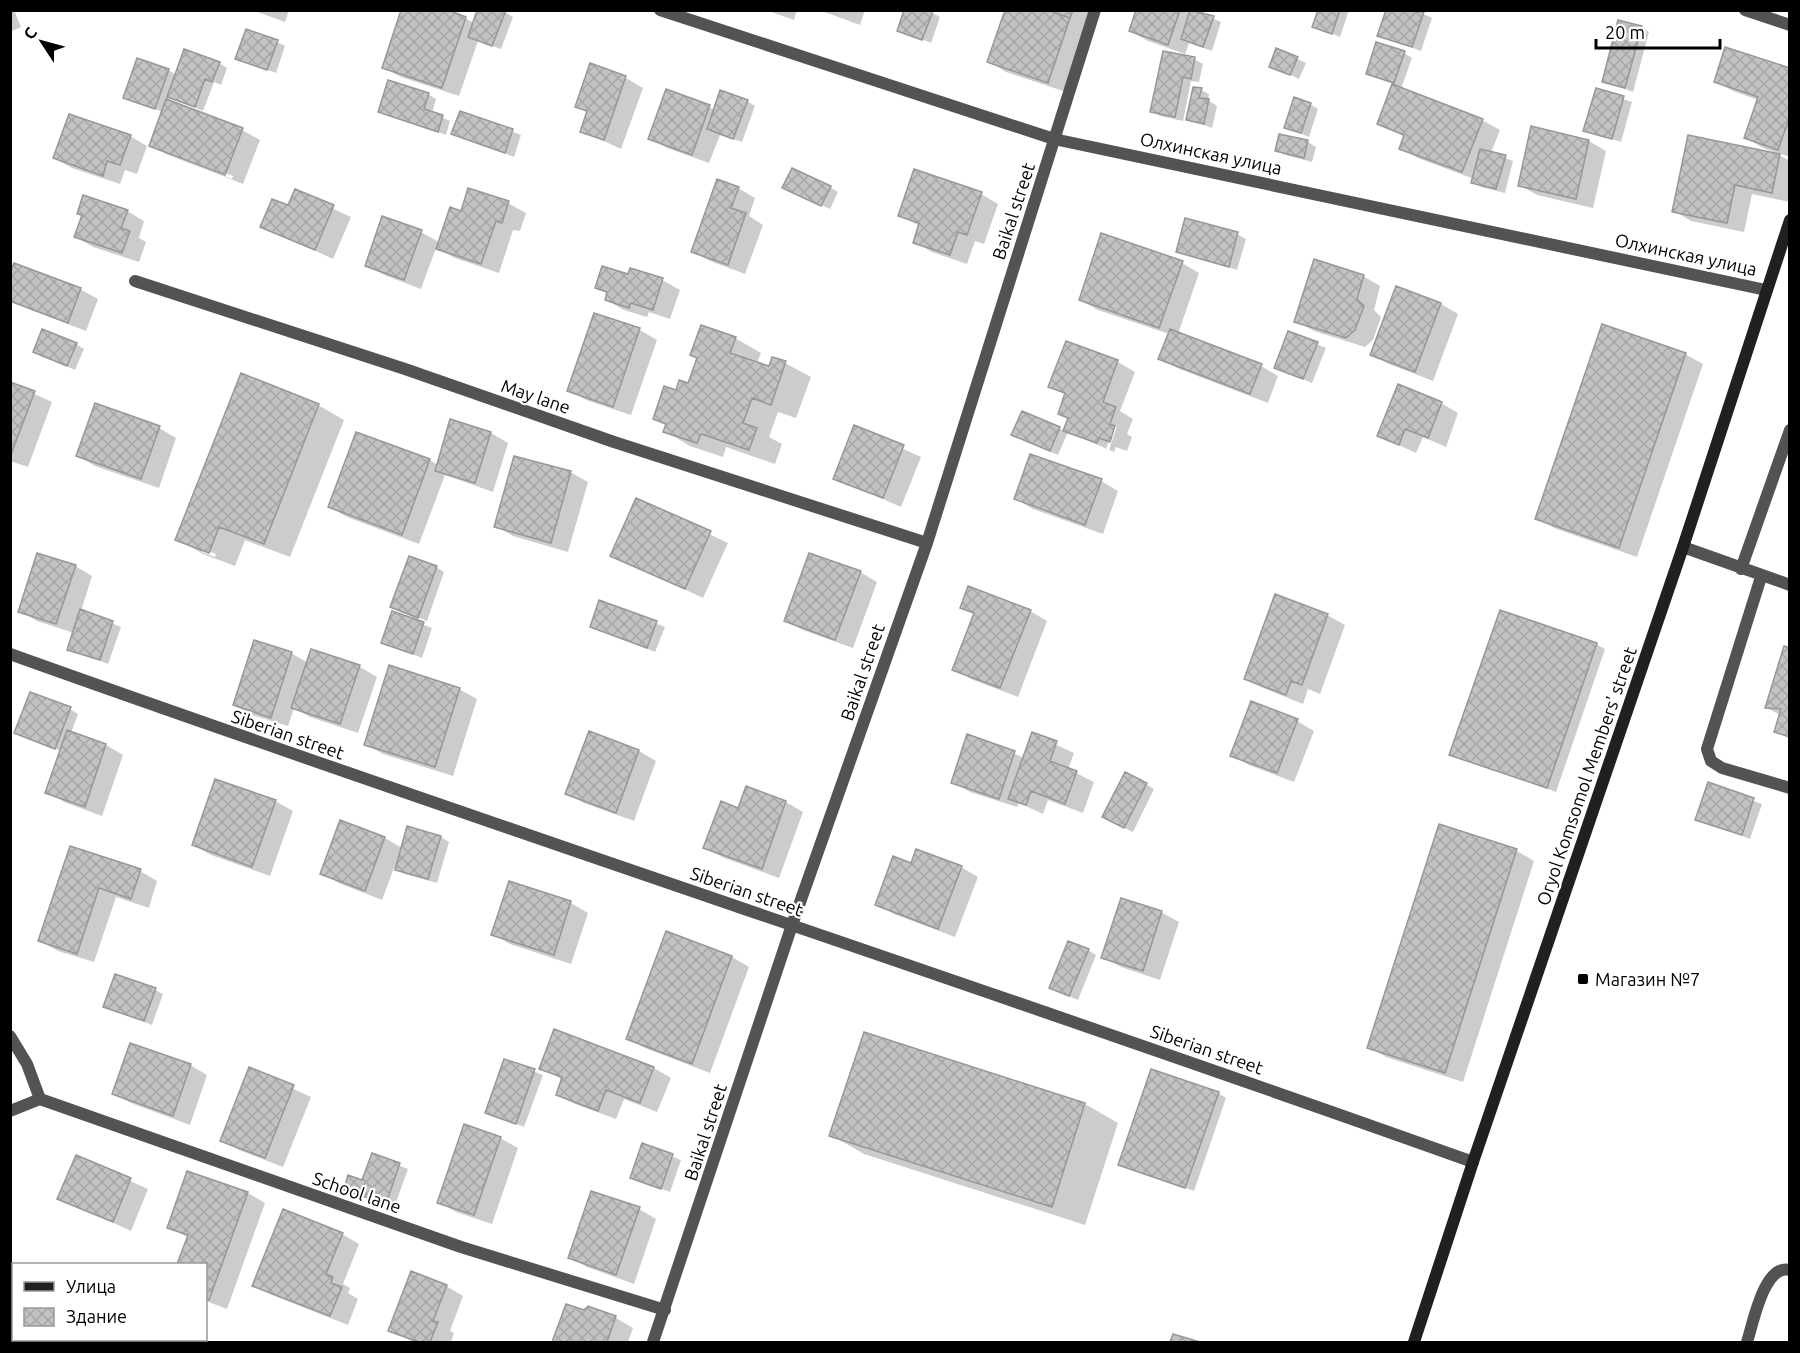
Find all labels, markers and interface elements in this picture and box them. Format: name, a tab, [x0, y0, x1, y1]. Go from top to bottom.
north arrow	[12, 12, 72, 72]
scale bar	[1596, 12, 1720, 50]
text: 20 m	[1605, 22, 1645, 42]
text: С	[20, 24, 40, 43]
street label: Олхинская улица	[1138, 128, 1284, 178]
street label: Baikal street	[988, 160, 1038, 262]
street label: Олхинская улица	[1613, 229, 1759, 279]
street label: May lane	[499, 375, 573, 417]
street label: Baikal street	[836, 621, 888, 723]
street label: Oryol Komsomol Members' street	[1532, 644, 1640, 908]
street label: Siberian street	[229, 705, 347, 763]
street label: Siberian street	[688, 862, 806, 920]
place label: Магазин №7	[1595, 969, 1700, 989]
marker: Магазин №7	[1576, 972, 1590, 986]
street label: Siberian street	[1148, 1020, 1266, 1078]
street label: Baikal street	[680, 1081, 730, 1183]
street label: School lane	[310, 1168, 404, 1216]
legend	[12, 1263, 207, 1341]
text: Улица	[66, 1276, 116, 1296]
text: Здание	[66, 1306, 127, 1326]

